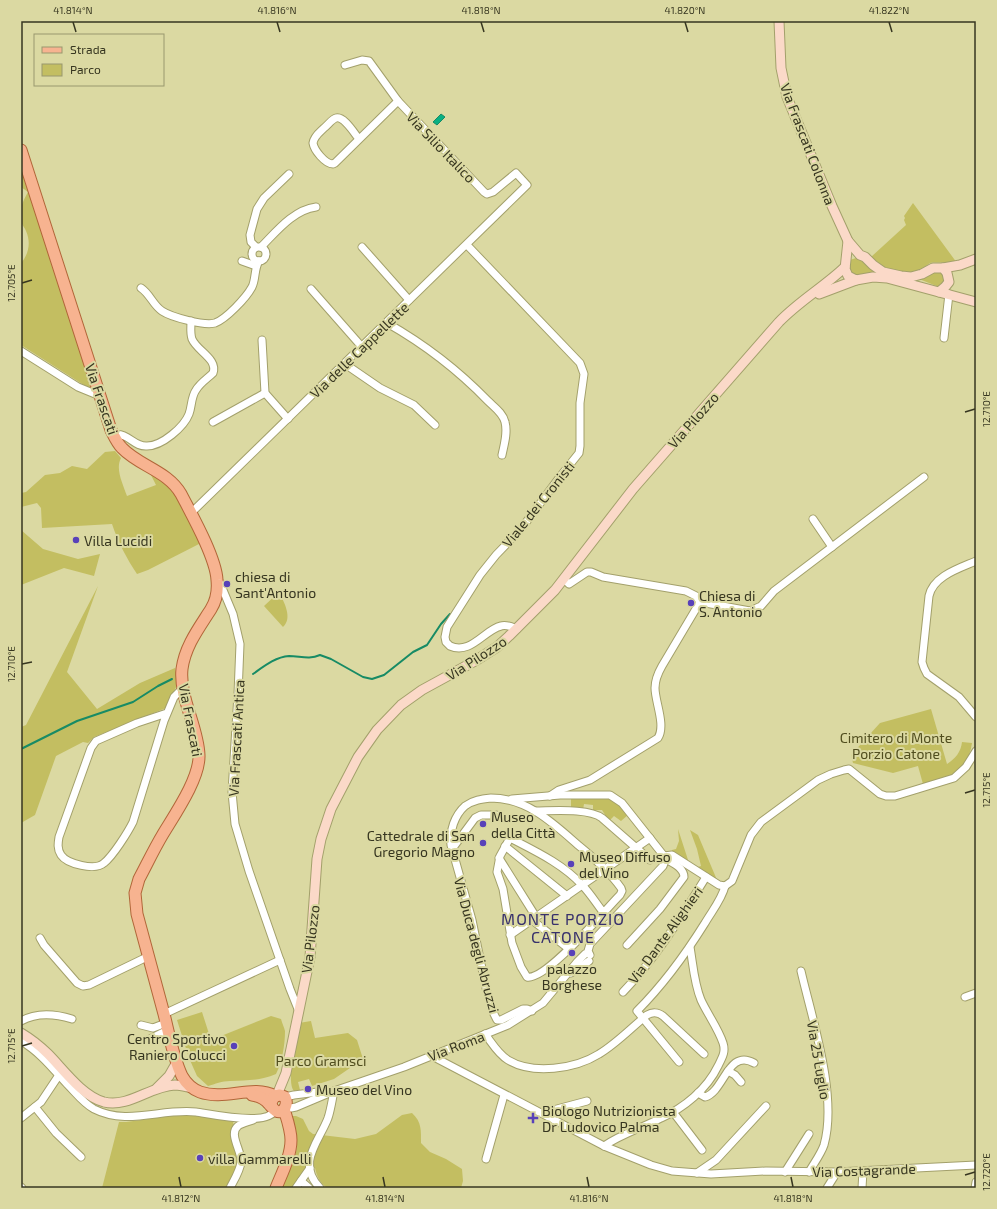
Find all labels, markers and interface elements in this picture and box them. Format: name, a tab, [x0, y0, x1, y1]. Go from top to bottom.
text: 41.814°N	[53, 4, 93, 16]
text: 41.816°N	[258, 4, 296, 16]
text: 41.818°N	[461, 4, 501, 16]
text: 41.820°N	[665, 4, 705, 16]
text: 41.822°N	[869, 4, 909, 16]
legend	[34, 34, 164, 86]
text: Strada	[70, 42, 106, 56]
text: Parco	[70, 62, 101, 76]
street label: Via Frascati Colonna	[777, 81, 839, 207]
street label: Via Silio Italico	[403, 108, 479, 186]
text: 12.705°E	[5, 264, 17, 302]
street label: Via delle Cappellette	[306, 298, 412, 402]
street label: Via Frascati	[82, 361, 122, 437]
street label: Via Pilozzo	[664, 388, 722, 452]
text: 12.710°E	[980, 391, 992, 427]
street label: Viale dei Cronisti	[498, 458, 578, 550]
place label: Villa Lucidi	[84, 532, 152, 549]
marker: Villa Lucidi	[71, 535, 81, 545]
place label: chiesa di Sant'Antonio	[235, 568, 316, 601]
marker: chiesa di Sant'Antonio	[222, 579, 232, 589]
place label: Chiesa di S. Antonio	[699, 587, 763, 620]
marker: Chiesa di S. Antonio	[686, 598, 696, 608]
street label: Via Pilozzo	[442, 632, 510, 684]
text: 12.710°E	[5, 646, 17, 682]
street label: Via Frascati Antica	[224, 679, 248, 797]
street label: Via Frascati	[176, 682, 206, 758]
park label: Cimitero di Monte Porzio Catone	[840, 729, 952, 762]
text: 12.715°E	[980, 772, 992, 808]
place label: Museo della Città	[491, 808, 555, 841]
marker: Museo della Città	[478, 819, 488, 829]
place label: Cattedrale di San Gregorio Magno	[367, 827, 475, 860]
marker: Cattedrale di San Gregorio Magno	[478, 838, 488, 848]
place label: Museo Diffuso del Vino	[579, 848, 671, 881]
marker: Museo Diffuso del Vino	[566, 859, 576, 869]
street label: Via Duca degli Abruzzi	[451, 875, 503, 1015]
street label: Via Dante Alighieri	[624, 883, 706, 987]
street label: Via Pilozzo	[297, 904, 323, 974]
district label: MONTE PORZIO CATONE	[501, 909, 625, 946]
marker: palazzo Borghese	[567, 948, 577, 958]
place label: palazzo Borghese	[542, 960, 602, 993]
street label: Via 25 Luglio	[804, 1019, 834, 1101]
street label: Via Roma	[425, 1027, 487, 1065]
text: 12.715°E	[5, 1028, 17, 1064]
place label: Centro Sportivo Raniero Colucci	[127, 1030, 226, 1063]
marker: Centro Sportivo Raniero Colucci	[229, 1041, 239, 1051]
park label: Parco Gramsci	[276, 1052, 366, 1069]
place label: Museo del Vino	[316, 1081, 412, 1098]
marker: Museo del Vino	[303, 1084, 313, 1094]
place label: Biologo Nutrizionista Dr Ludovico Palma	[542, 1102, 676, 1135]
marker: Biologo Nutrizionista Dr Ludovico Palma	[527, 1112, 539, 1124]
place label: villa Gammarelli	[208, 1150, 311, 1167]
marker: villa Gammarelli	[195, 1153, 205, 1163]
text: 12.720°E	[980, 1153, 992, 1191]
street label: Via Costagrande	[812, 1160, 916, 1180]
text: 41.812°N	[162, 1192, 200, 1204]
text: 41.814°N	[365, 1192, 405, 1204]
text: 41.816°N	[570, 1192, 608, 1204]
text: 41.818°N	[773, 1192, 813, 1204]

